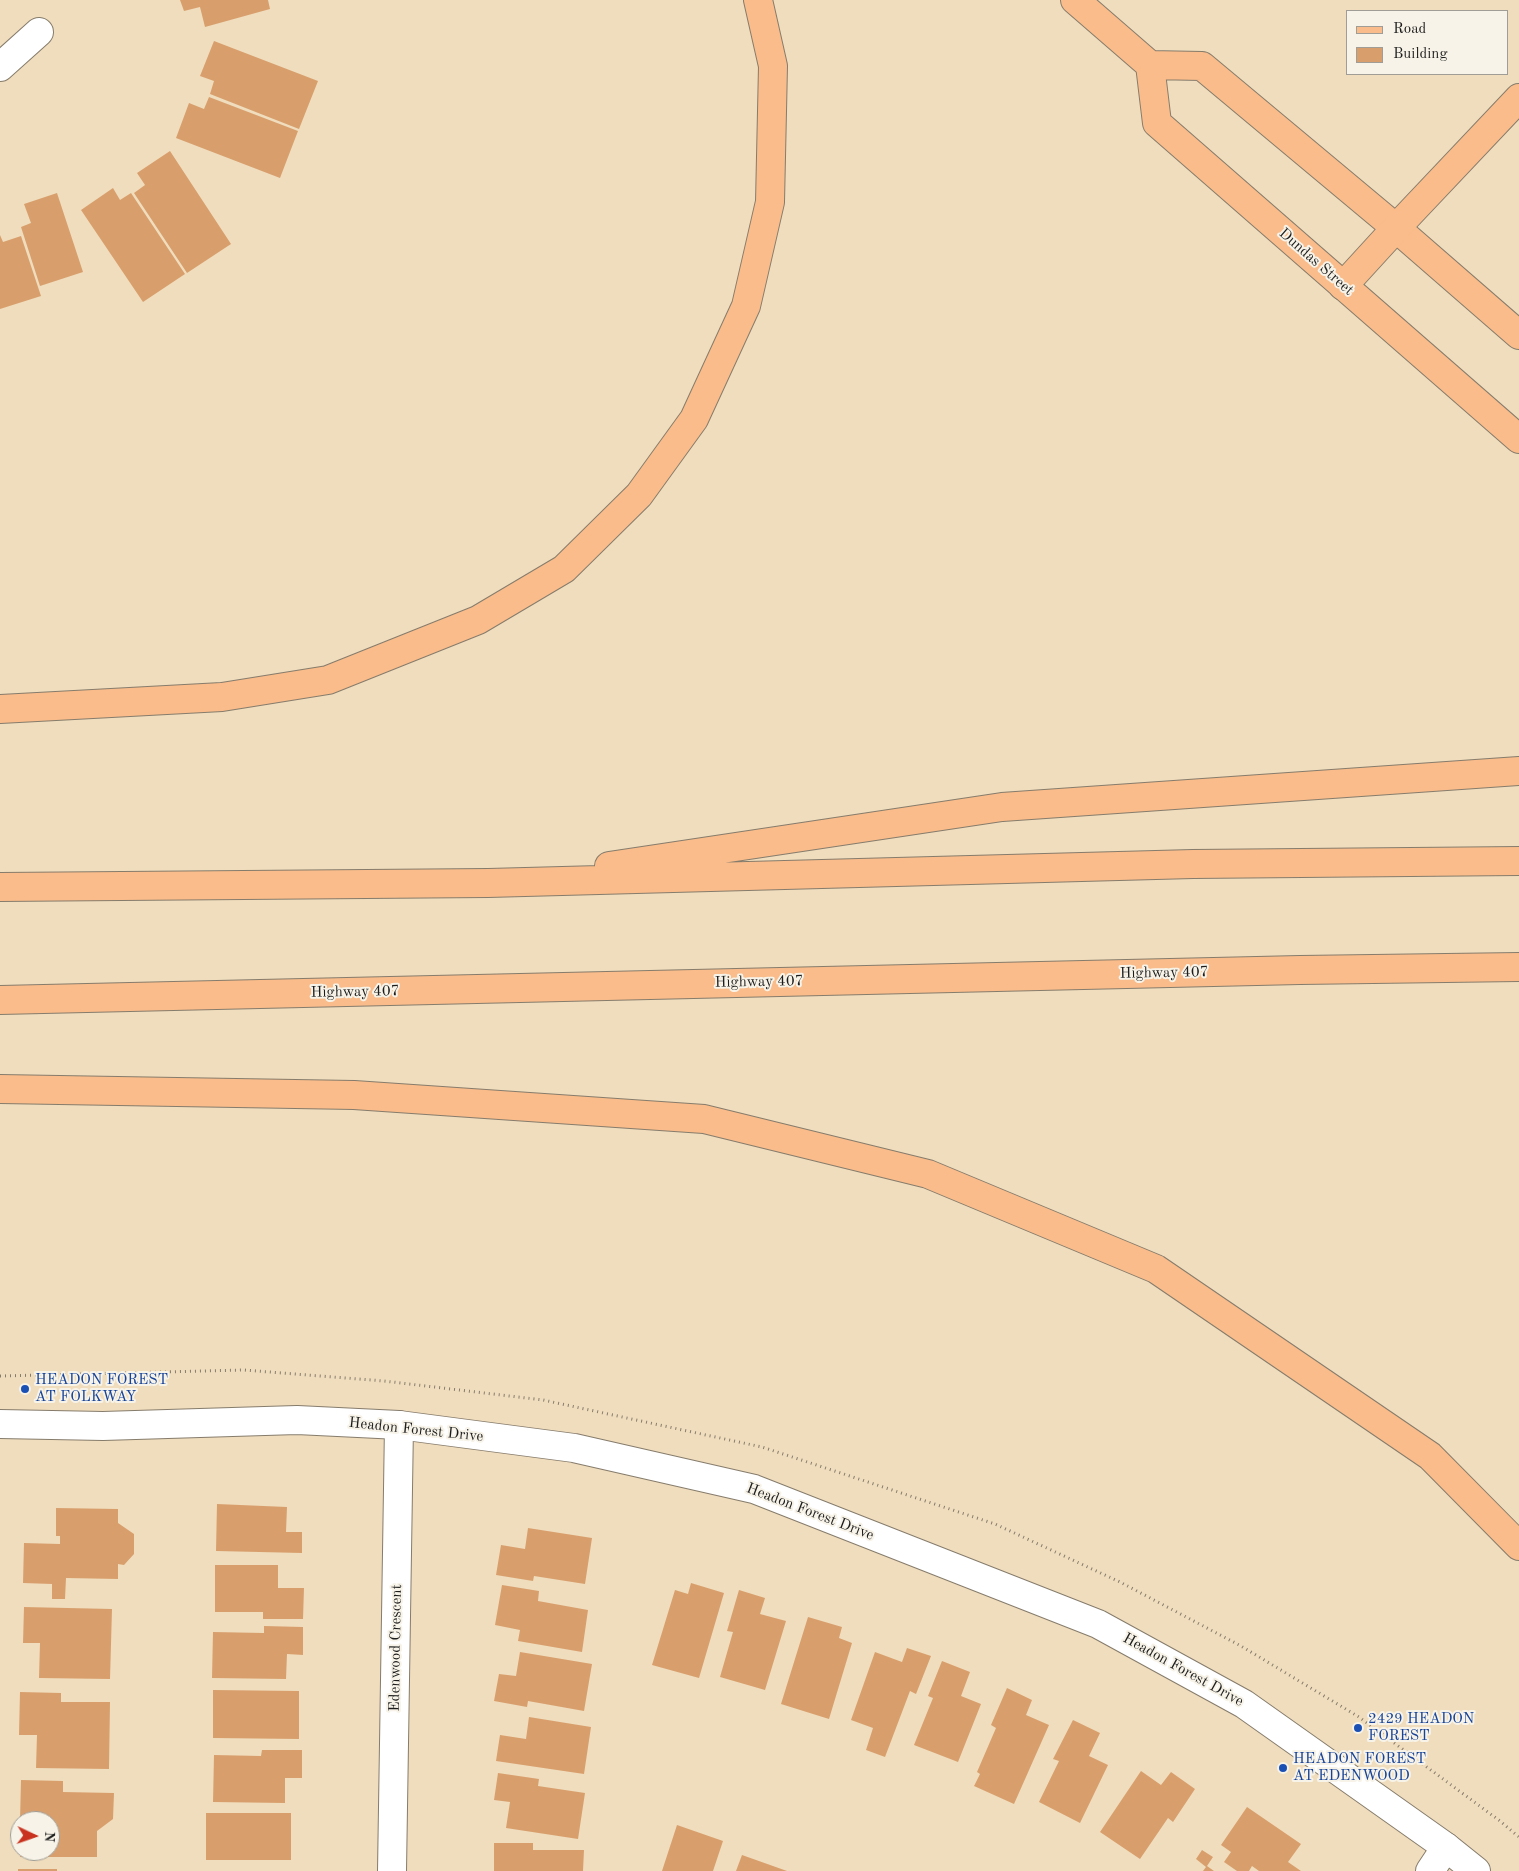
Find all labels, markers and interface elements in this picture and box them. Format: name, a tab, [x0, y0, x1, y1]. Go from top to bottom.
legend	[1346, 10, 1509, 75]
text: Road	[1393, 22, 1426, 37]
text: Building	[1393, 47, 1448, 62]
street label: Dundas Street	[1275, 225, 1357, 299]
street label: Highway 407	[1119, 963, 1209, 983]
street label: Highway 407	[714, 972, 804, 992]
street label: Highway 407	[310, 982, 400, 1002]
place label: HEADON FOREST AT FOLKWAY	[35, 1371, 168, 1406]
marker: HEADON FOREST AT FOLKWAY	[19, 1383, 31, 1395]
street label: Headon Forest Drive	[348, 1414, 484, 1446]
street label: Headon Forest Drive	[744, 1479, 876, 1545]
street label: Edenwood Crescent	[386, 1584, 406, 1712]
street label: Headon Forest Drive	[1119, 1629, 1247, 1711]
place label: 2429 HEADON FOREST	[1368, 1710, 1474, 1745]
marker: 2429 HEADON FOREST	[1352, 1722, 1364, 1734]
place label: HEADON FOREST AT EDENWOOD	[1293, 1750, 1426, 1785]
marker: HEADON FOREST AT EDENWOOD	[1277, 1762, 1289, 1774]
north arrow	[10, 1811, 60, 1861]
text: N	[42, 1831, 56, 1842]

